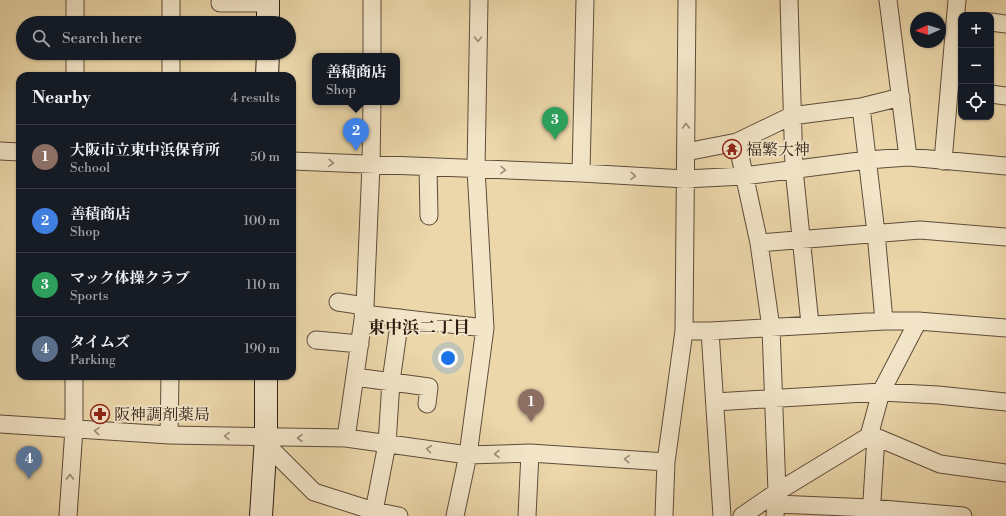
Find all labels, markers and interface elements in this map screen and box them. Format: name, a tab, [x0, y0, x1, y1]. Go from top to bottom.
north arrow	[910, 12, 946, 48]
map controls	[958, 12, 994, 120]
button: +	[958, 12, 994, 48]
search box	[16, 16, 296, 60]
icon: search	[30, 27, 52, 49]
text: Search here	[62, 29, 142, 48]
one-way arrow	[474, 36, 483, 42]
button: −	[958, 48, 994, 84]
popup	[312, 53, 400, 105]
text: 善積商店	[326, 63, 386, 82]
text: Shop	[326, 82, 356, 98]
button: locate	[958, 84, 994, 120]
text: Nearby	[32, 87, 91, 109]
text: 4 results	[230, 90, 280, 106]
pin: 3	[542, 107, 568, 140]
pin: 2	[343, 118, 369, 151]
one-way arrow	[682, 123, 690, 129]
temple icon: 福繁大神	[721, 138, 743, 160]
place label: 福繁大神	[746, 140, 810, 160]
text: 大阪市立東中浜保育所	[70, 141, 220, 160]
text: 1	[42, 149, 48, 165]
text: 50 m	[250, 149, 280, 165]
one-way arrow	[328, 159, 334, 167]
text: School	[70, 160, 110, 176]
one-way arrow	[500, 166, 506, 175]
one-way arrow	[630, 172, 636, 181]
text: 善積商店	[70, 205, 130, 224]
text: 2	[41, 213, 49, 229]
text: 100 m	[244, 213, 280, 229]
text: Shop	[70, 224, 100, 240]
text: マック体操クラブ	[70, 269, 189, 288]
text: 3	[41, 277, 49, 293]
text: 110 m	[246, 277, 280, 293]
text: Sports	[70, 288, 109, 304]
district label: 東中浜二丁目	[368, 317, 470, 339]
text: タイムズ	[70, 333, 130, 352]
text: 4	[41, 341, 49, 357]
text: 190 m	[244, 341, 280, 357]
your location	[438, 348, 458, 368]
text: Parking	[70, 352, 116, 368]
pin: 1	[518, 389, 544, 422]
pharmacy icon: 阪神調剤薬局	[89, 403, 111, 425]
place label: 阪神調剤薬局	[114, 405, 210, 425]
one-way arrow	[94, 426, 100, 435]
one-way arrow	[224, 432, 230, 441]
one-way arrow	[297, 434, 303, 442]
one-way arrow	[426, 445, 432, 454]
pin: 4	[16, 446, 42, 479]
one-way arrow	[494, 450, 500, 458]
one-way arrow	[624, 455, 630, 464]
one-way arrow	[65, 474, 74, 480]

